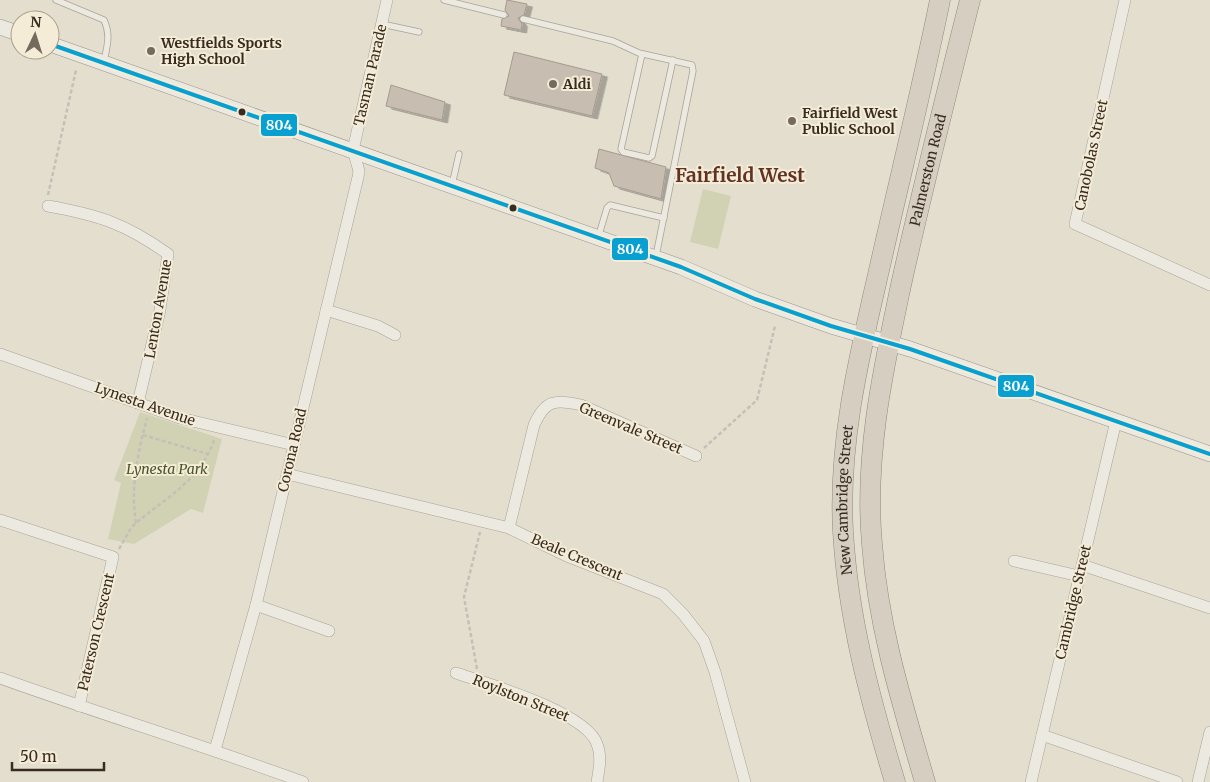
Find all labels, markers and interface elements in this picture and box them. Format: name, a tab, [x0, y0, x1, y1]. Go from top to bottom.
north arrow	[10, 10, 60, 60]
text: N	[30, 13, 42, 31]
street label: Tasman Parade	[350, 22, 390, 128]
place label: Westfields Sports High School	[160, 34, 282, 68]
marker: Westfields Sports High School	[145, 45, 157, 57]
place label: Aldi	[562, 75, 591, 93]
marker: Aldi	[547, 78, 559, 90]
street label: Canobolas Street	[1070, 97, 1112, 212]
place label: Fairfield West Public School	[802, 104, 898, 138]
unlabelled marker	[237, 107, 247, 117]
street label: Palmerston Road	[906, 112, 950, 228]
line badge: 804	[260, 113, 298, 137]
marker: Fairfield West Public School	[786, 115, 798, 127]
text: 804	[266, 116, 292, 134]
district label: Fairfield West	[675, 163, 805, 187]
unlabelled marker	[508, 203, 518, 213]
line badge: 804	[611, 237, 649, 261]
text: 804	[617, 240, 643, 258]
street label: Lenton Avenue	[140, 258, 176, 360]
line badge: 804	[997, 374, 1035, 398]
text: 804	[1003, 377, 1029, 395]
street label: Lynesta Avenue	[92, 378, 198, 430]
street label: Greenvale Street	[577, 398, 686, 458]
street label: Corona Road	[274, 406, 310, 494]
street label: New Cambridge Street	[833, 423, 857, 576]
park label: Lynesta Park	[126, 460, 208, 478]
street label: Beale Crescent	[529, 530, 626, 585]
street label: Cambridge Street	[1051, 542, 1095, 661]
street label: Paterson Crescent	[74, 571, 118, 693]
street label: Roylston Street	[470, 670, 572, 726]
scale bar	[12, 740, 105, 772]
text: 50 m	[20, 747, 57, 766]

